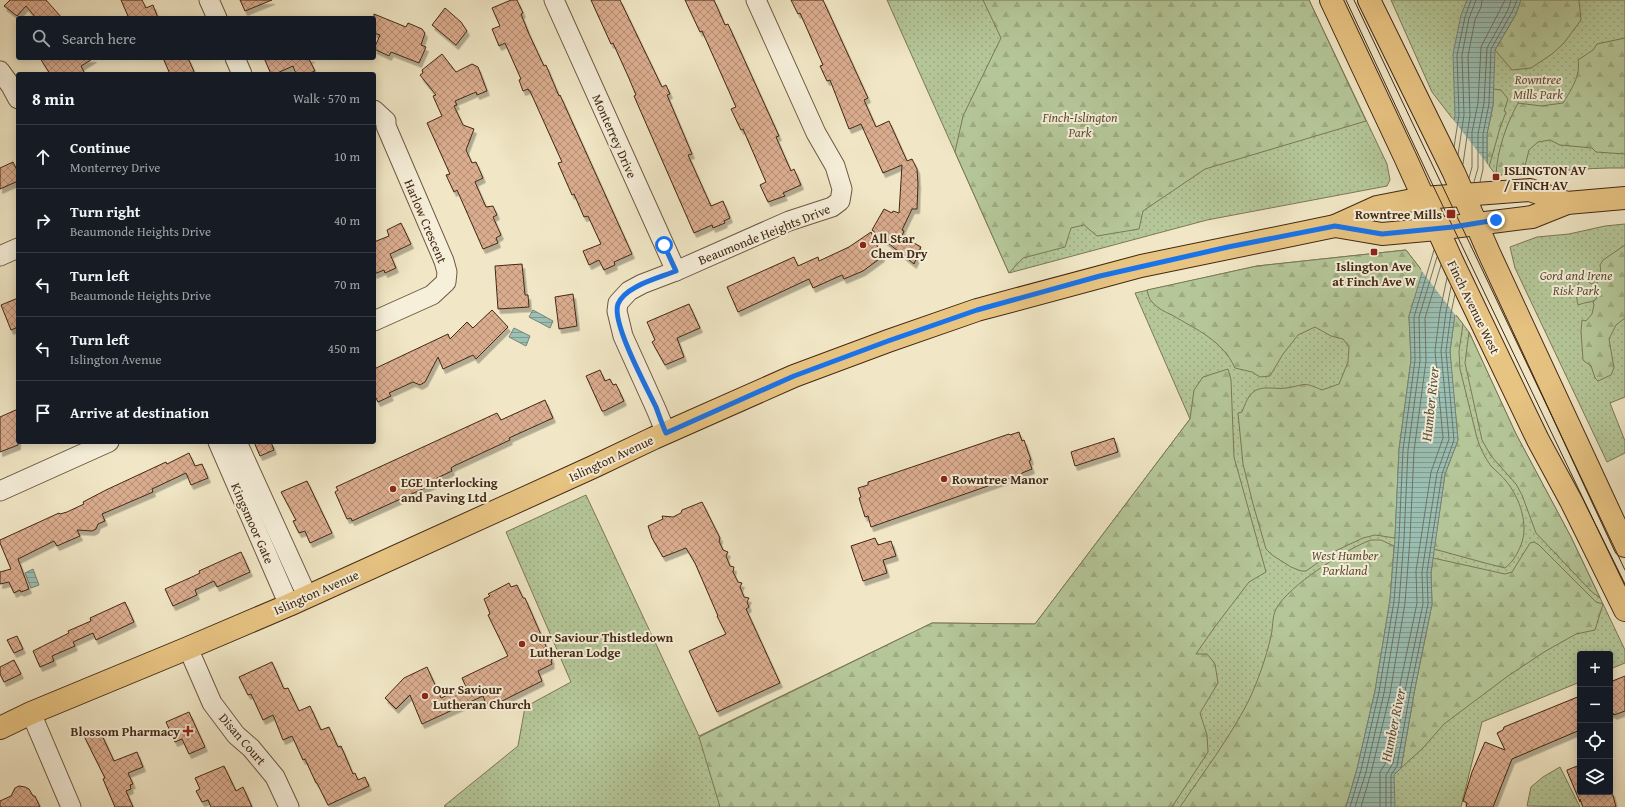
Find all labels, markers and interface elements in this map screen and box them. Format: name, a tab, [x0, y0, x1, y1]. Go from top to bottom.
search box	[16, 16, 376, 60]
icon: search	[30, 27, 52, 49]
text: Search here	[62, 28, 136, 49]
park label: Rowntree Mills Park	[1513, 70, 1563, 104]
text: 8 min	[32, 86, 74, 111]
text: Walk · 570 m	[293, 89, 360, 108]
street label: Monterrey Drive	[587, 91, 642, 181]
park label: Finch-Islington Park	[1041, 108, 1118, 142]
text: Continue	[70, 137, 131, 158]
icon: ahead	[32, 146, 54, 168]
text: 10 m	[334, 147, 360, 166]
text: Monterrey Drive	[70, 158, 160, 177]
place label: ISLINGTON AV / FINCH AV	[1504, 161, 1587, 195]
marker: ISLINGTON AV / FINCH AV	[1491, 172, 1501, 182]
street label: Harlow Crescent	[399, 176, 452, 266]
street label: Beaumonde Heights Drive	[695, 199, 833, 270]
text: Turn right	[70, 201, 141, 222]
place label: Rowntree Mills	[1355, 205, 1442, 224]
marker: Rowntree Mills	[1445, 208, 1457, 220]
icon: right	[32, 210, 54, 232]
text: 40 m	[334, 211, 360, 230]
route end	[1487, 211, 1505, 229]
text: Beaumonde Heights Drive	[70, 222, 211, 241]
place label: All Star Chem Dry	[871, 229, 928, 263]
route start	[655, 236, 673, 254]
marker: All Star Chem Dry	[858, 240, 868, 250]
marker: Islington Ave at Finch Ave W	[1369, 247, 1379, 257]
place label: Islington Ave at Finch Ave W	[1332, 257, 1417, 291]
street label: Finch Avenue West	[1443, 257, 1505, 358]
text: Turn left	[70, 265, 129, 286]
park label: Gord and Irene Risk Park	[1540, 266, 1612, 300]
icon: left	[32, 274, 54, 296]
text: 70 m	[334, 275, 360, 294]
text: Beaumonde Heights Drive	[70, 286, 211, 305]
text: Turn left	[70, 329, 129, 350]
icon: left	[32, 338, 54, 360]
text: 450 m	[328, 339, 360, 358]
text: Islington Avenue	[70, 350, 162, 369]
water label: Humber River	[1416, 365, 1444, 443]
icon: arrive	[32, 402, 54, 424]
text: Arrive at destination	[70, 402, 209, 423]
street label: Islington Avenue	[566, 430, 657, 486]
place label: Rowntree Manor	[952, 470, 1049, 489]
place label: EGE Interlocking and Paving Ltd	[401, 473, 498, 507]
marker: Rowntree Manor	[939, 474, 949, 484]
street label: Kingsmoor Gate	[226, 480, 279, 567]
marker: EGE Interlocking and Paving Ltd	[388, 484, 398, 494]
park label: West Humber Parkland	[1312, 546, 1380, 580]
street label: Islington Avenue	[271, 565, 362, 620]
place label: Our Saviour Thistledown Lutheran Lodge	[530, 628, 674, 662]
marker: Our Saviour Thistledown Lutheran Lodge	[517, 639, 527, 649]
map controls	[1577, 651, 1613, 795]
button: +	[1577, 651, 1613, 687]
place label: Our Saviour Lutheran Church	[433, 680, 531, 714]
water label: Humber River	[1375, 686, 1411, 765]
button: −	[1577, 687, 1613, 723]
marker: Our Saviour Lutheran Church	[420, 691, 430, 701]
street label: Disan Court	[215, 709, 271, 770]
place label: Blossom Pharmacy	[71, 722, 180, 741]
button: locate	[1577, 723, 1613, 759]
marker: Blossom Pharmacy	[183, 726, 193, 736]
button: layers	[1577, 759, 1613, 795]

